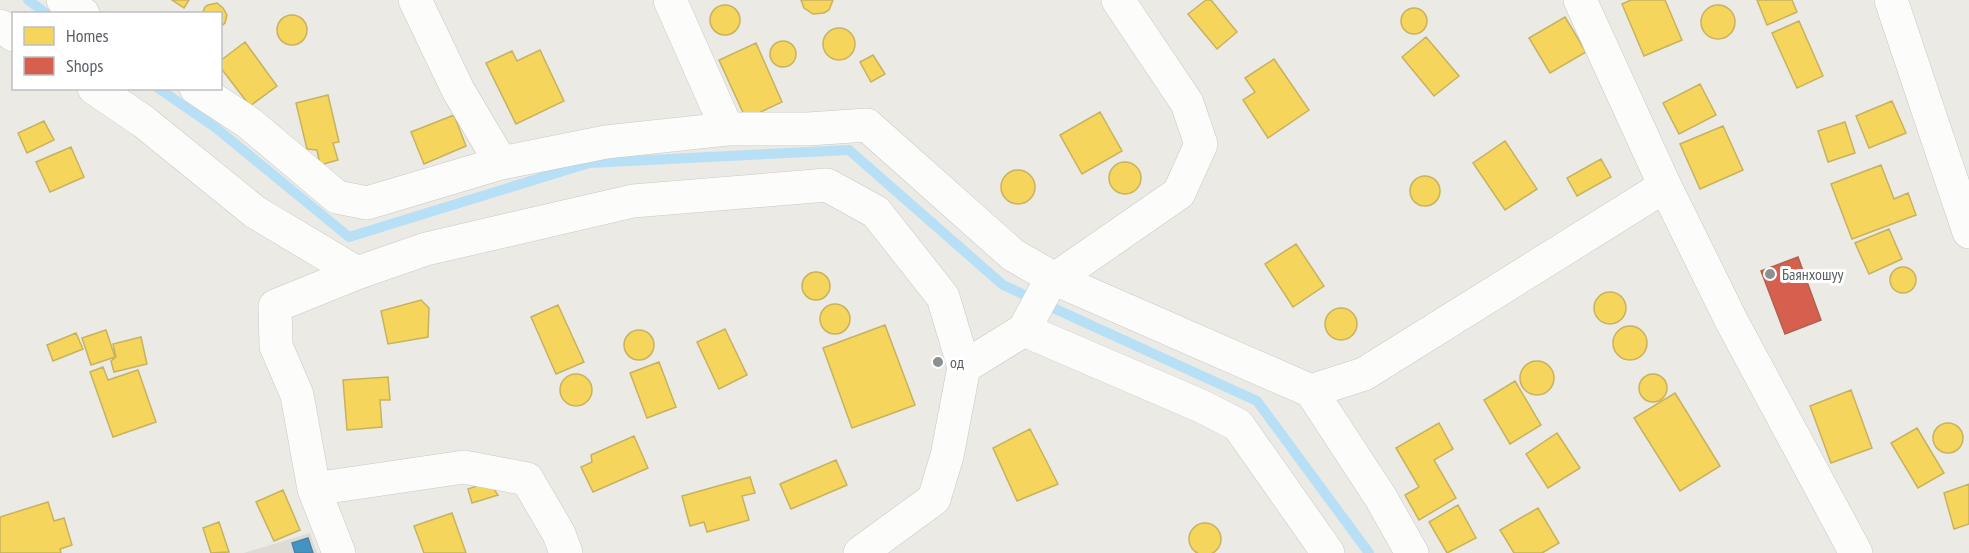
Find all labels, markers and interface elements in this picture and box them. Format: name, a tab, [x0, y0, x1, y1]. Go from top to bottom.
legend	[12, 12, 222, 90]
text: Homes	[66, 24, 109, 47]
text: Shops	[66, 54, 103, 77]
place label: Баянхошуу	[1782, 264, 1844, 284]
marker: Баянхошуу	[1763, 267, 1777, 281]
place label: од	[950, 352, 964, 372]
marker: од	[931, 355, 945, 369]

